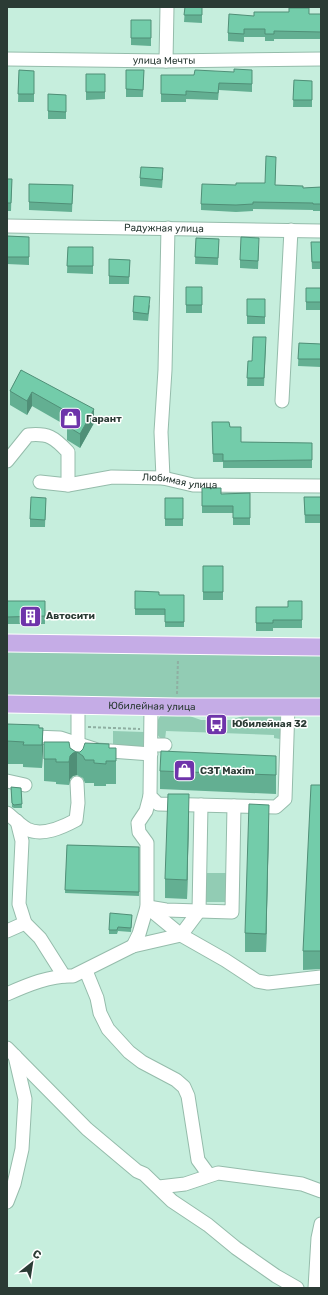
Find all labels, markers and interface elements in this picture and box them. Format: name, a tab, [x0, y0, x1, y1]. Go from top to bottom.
street label: улица Мечты	[133, 55, 195, 67]
street label: Радужная улица	[124, 222, 204, 235]
shop icon: Гарант	[57, 406, 83, 432]
place label: Гарант	[86, 413, 122, 425]
street label: Любимая улица	[142, 472, 217, 491]
building icon: Автосити	[18, 603, 44, 629]
place label: Автосити	[46, 610, 95, 622]
street label: Юбилейная улица	[108, 700, 196, 713]
bus stop icon: Юбилейная 32	[203, 711, 229, 737]
place label: Юбилейная 32	[232, 718, 307, 730]
shop icon: СЗТ Maxim	[171, 758, 197, 784]
place label: СЗТ Maxim	[200, 765, 254, 777]
north arrow	[12, 1243, 52, 1283]
text: С	[30, 1247, 44, 1262]

